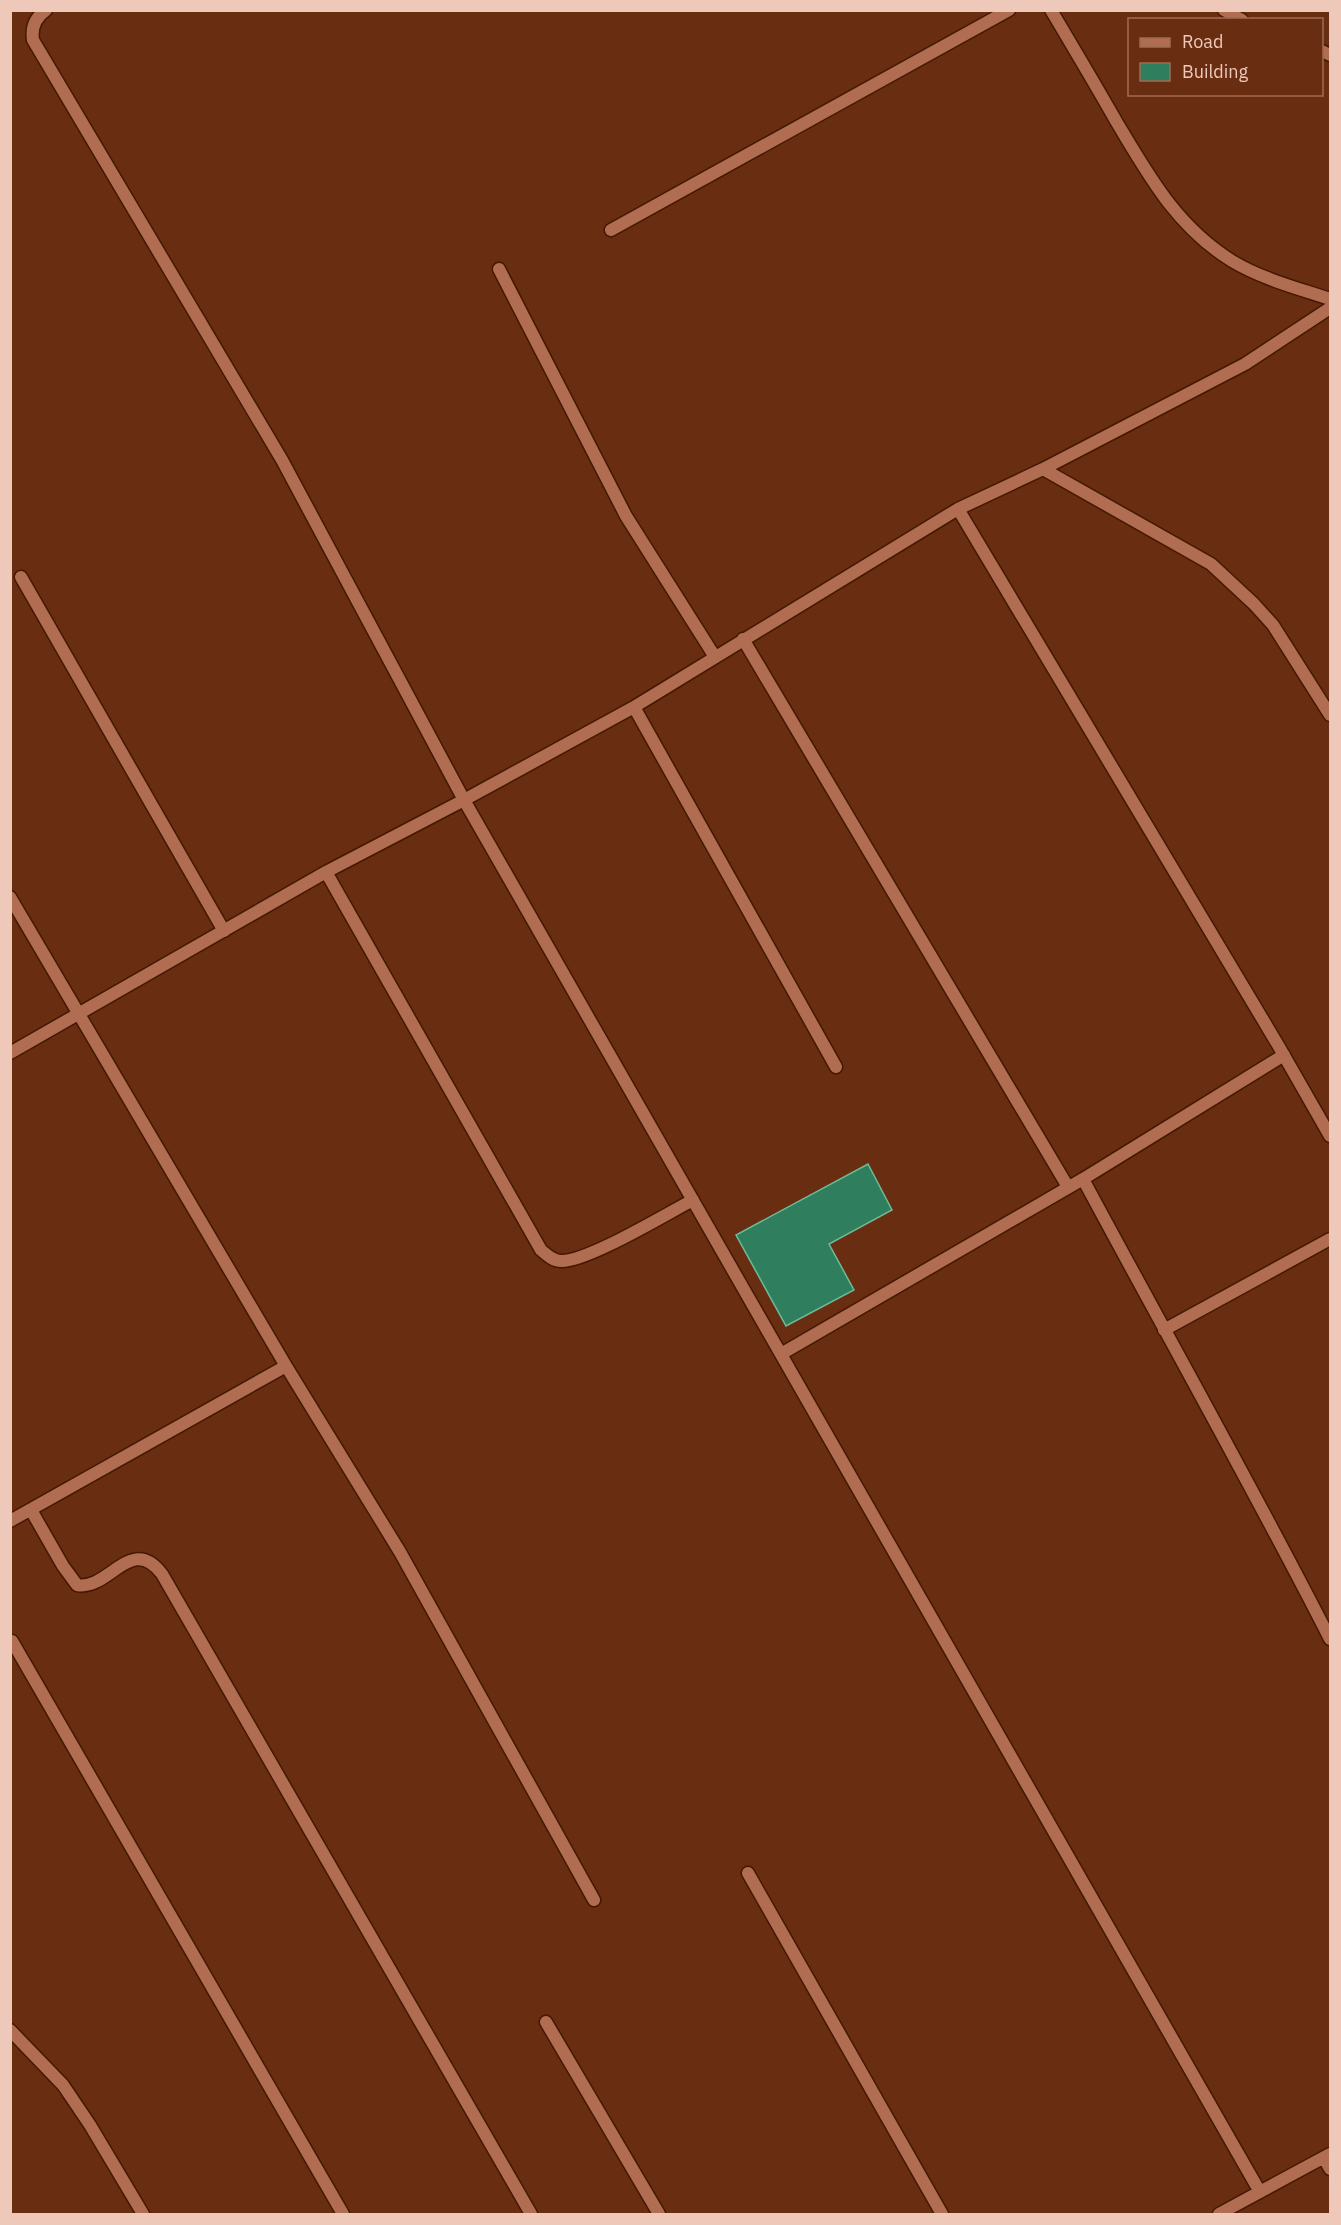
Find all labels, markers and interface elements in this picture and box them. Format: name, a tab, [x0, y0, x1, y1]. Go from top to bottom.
legend	[1128, 18, 1323, 96]
text: Road	[1182, 30, 1223, 53]
text: Building	[1182, 60, 1249, 83]

